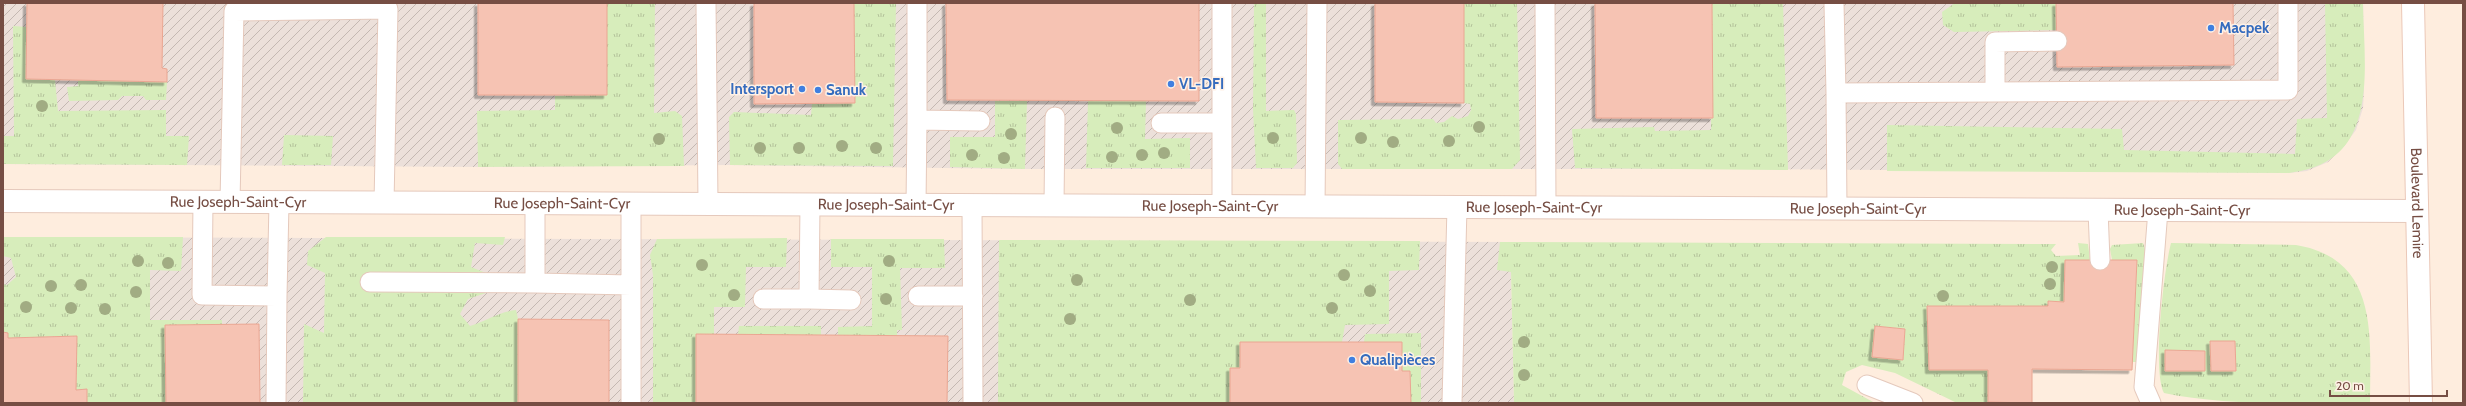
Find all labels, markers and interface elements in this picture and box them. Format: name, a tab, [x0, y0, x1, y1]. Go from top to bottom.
place label: Macpek	[2219, 19, 2270, 37]
marker: Macpek	[2206, 23, 2216, 33]
place label: VL-DFI	[1179, 75, 1224, 93]
marker: VL-DFI	[1166, 79, 1176, 89]
place label: Intersport	[730, 80, 794, 98]
place label: Sanuk	[826, 81, 867, 99]
marker: Intersport	[797, 84, 807, 94]
marker: Sanuk	[813, 85, 823, 95]
street label: Boulevard Lemire	[2407, 148, 2427, 259]
street label: Rue Joseph-Saint-Cyr	[170, 193, 307, 211]
street label: Rue Joseph-Saint-Cyr	[494, 194, 631, 213]
street label: Rue Joseph-Saint-Cyr	[818, 195, 955, 214]
street label: Rue Joseph-Saint-Cyr	[1142, 197, 1279, 215]
street label: Rue Joseph-Saint-Cyr	[1466, 198, 1603, 217]
street label: Rue Joseph-Saint-Cyr	[1790, 199, 1927, 218]
street label: Rue Joseph-Saint-Cyr	[2114, 201, 2251, 219]
place label: Qualipièces	[1360, 351, 1435, 369]
marker: Qualipièces	[1347, 355, 1357, 365]
scale bar	[2330, 372, 2447, 398]
text: 20 m	[2336, 378, 2364, 393]

